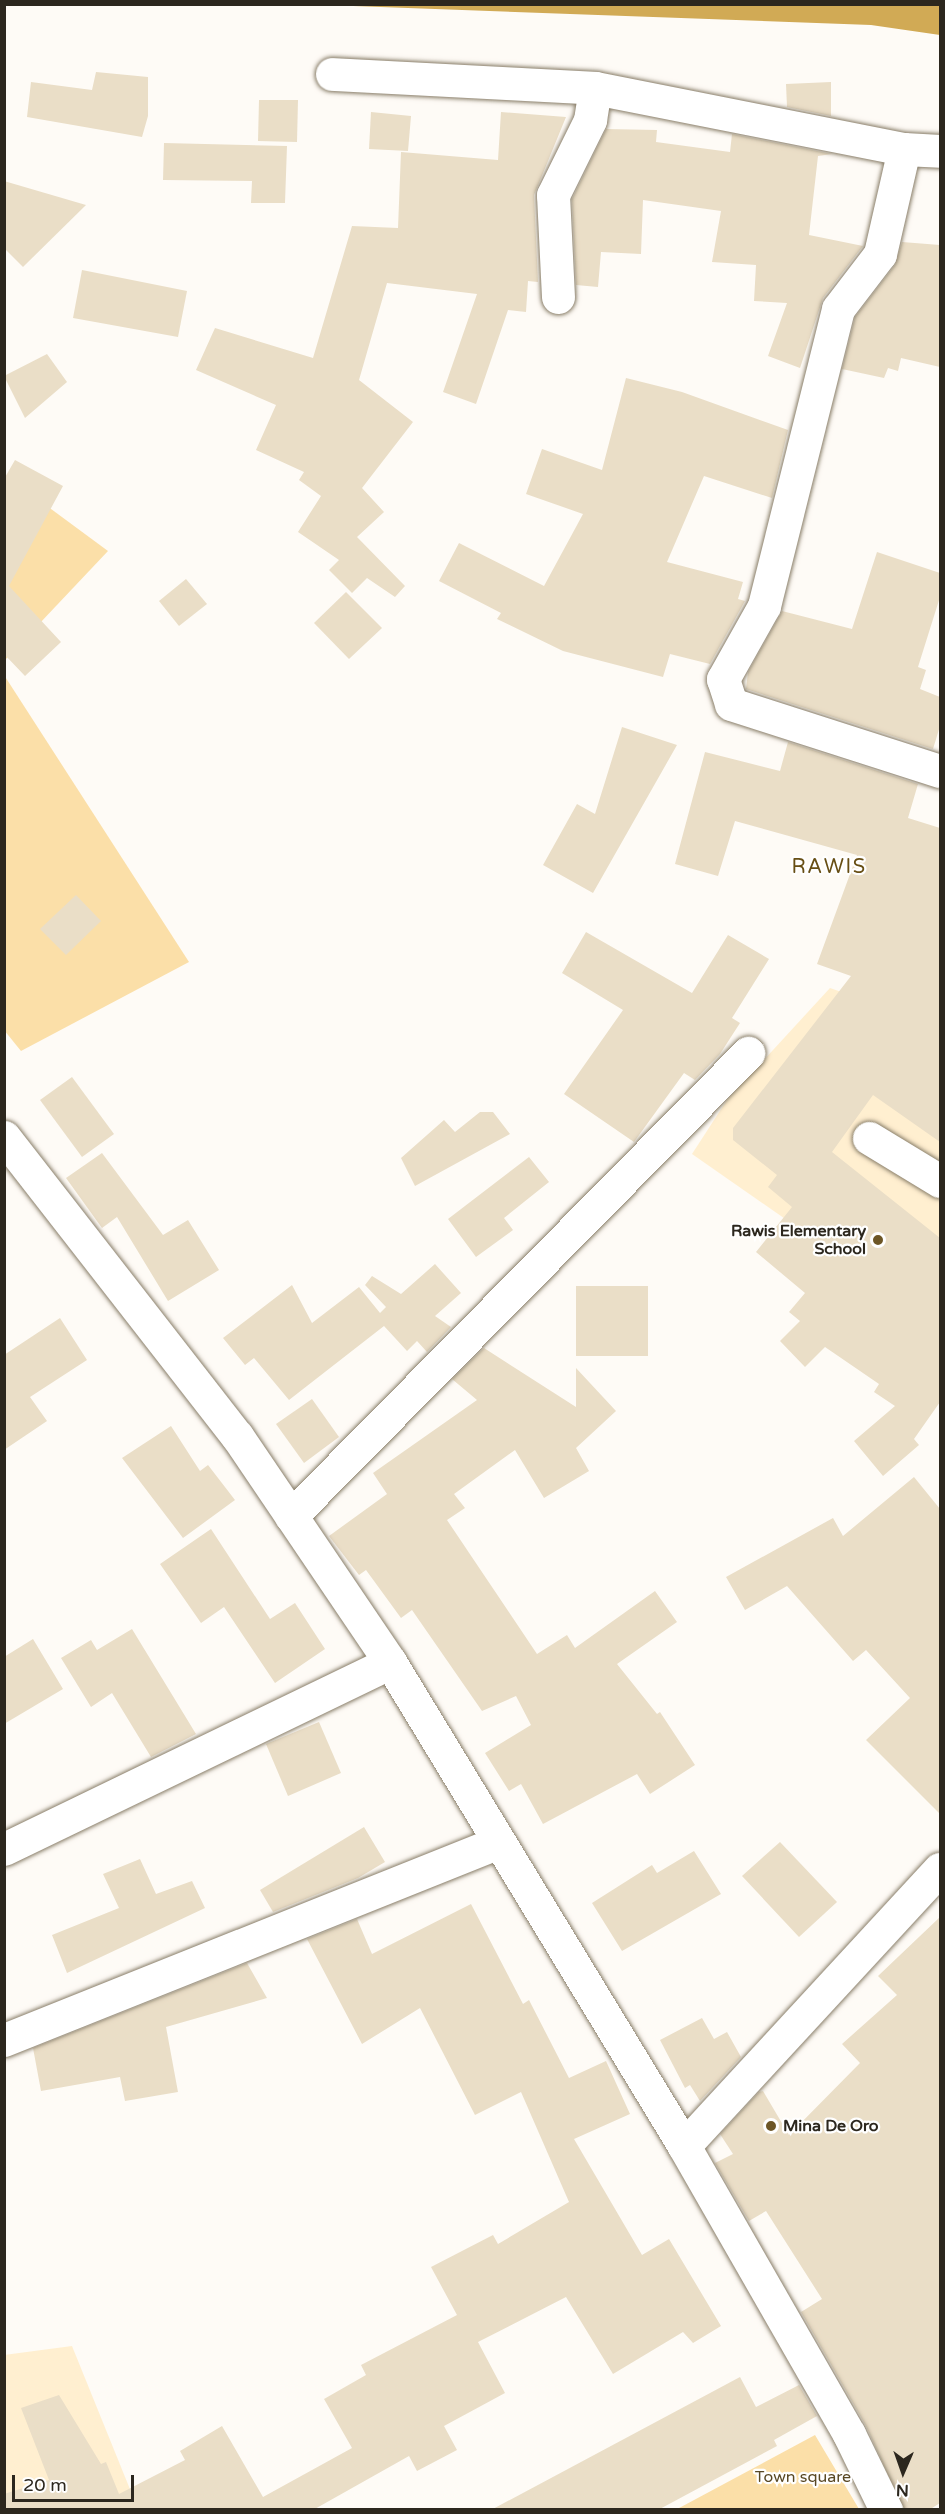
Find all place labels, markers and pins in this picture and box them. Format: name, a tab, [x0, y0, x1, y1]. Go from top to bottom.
place label: Rawis Elementary School	[731, 1221, 866, 1259]
marker: Rawis Elementary School	[871, 1233, 885, 1247]
place label: Mina De Oro	[783, 2116, 879, 2136]
marker: Mina De Oro	[764, 2119, 778, 2133]

